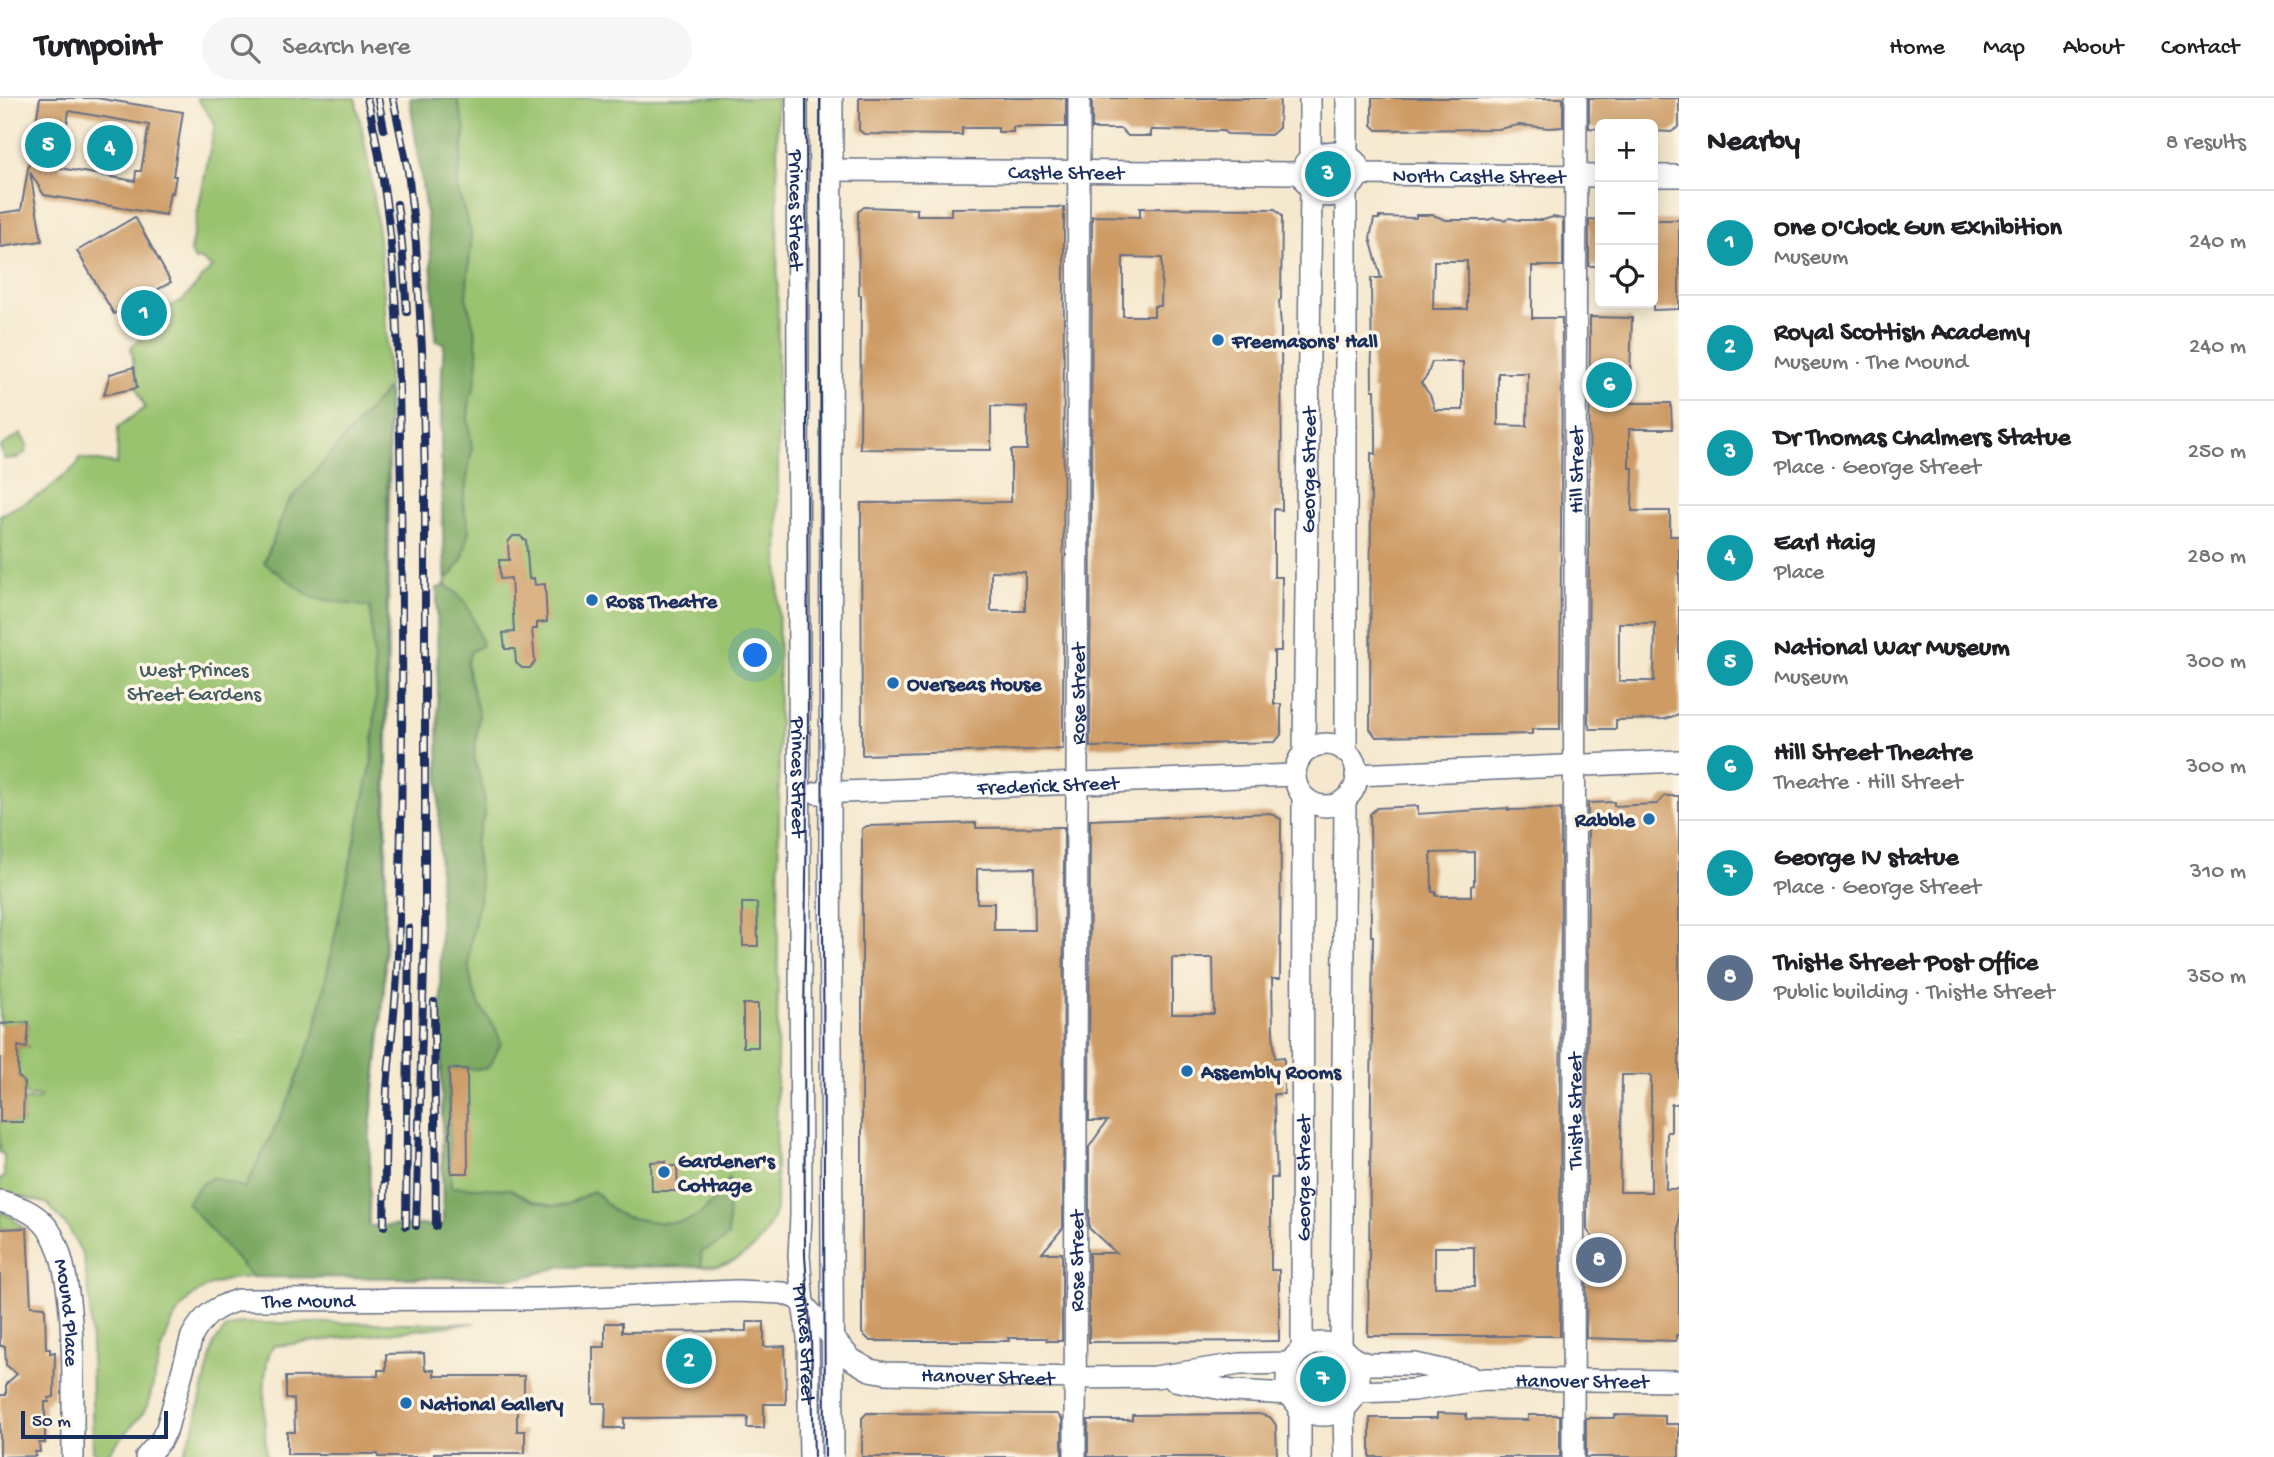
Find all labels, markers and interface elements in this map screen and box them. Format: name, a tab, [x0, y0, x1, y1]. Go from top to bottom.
search box	[202, 17, 692, 80]
text: Turnpoint	[35, 29, 160, 67]
icon: search	[226, 29, 264, 67]
text: Search here	[282, 33, 410, 64]
text: Home	[1889, 34, 1945, 63]
text: Map	[1983, 34, 2025, 63]
text: About	[2063, 34, 2123, 63]
text: Contact	[2161, 34, 2239, 63]
pin: 5	[25, 119, 71, 171]
map controls	[1595, 119, 1658, 308]
button: +	[1595, 119, 1658, 182]
pin: 4	[87, 122, 133, 174]
text: Nearby	[1707, 126, 1800, 161]
text: 8 results	[2166, 130, 2246, 157]
pin: 3	[1305, 148, 1351, 200]
street label: Princes Street	[781, 149, 807, 273]
street label: Castle Street	[1008, 162, 1126, 188]
street label: North Castle Street	[1392, 165, 1568, 192]
button: −	[1595, 182, 1658, 245]
text: One O'Clock Gun Exhibition	[1774, 214, 2062, 245]
text: 1	[1725, 229, 1735, 256]
text: 240 m	[2189, 229, 2246, 256]
button: locate	[1595, 245, 1658, 308]
text: Museum	[1774, 245, 1848, 272]
pin: 1	[121, 287, 167, 339]
text: Royal Scottish Academy	[1774, 319, 2030, 350]
place label: Freemasons' Hall	[1231, 331, 1378, 356]
marker: Freemasons' Hall	[1210, 332, 1226, 348]
text: 2	[1724, 334, 1736, 361]
text: 240 m	[2189, 334, 2246, 361]
text: Museum · The Mound	[1774, 350, 1968, 377]
pin: 6	[1586, 359, 1632, 411]
street label: George Street	[1298, 404, 1324, 533]
street label: Hill Street	[1566, 424, 1591, 513]
text: Dr Thomas Chalmers Statue	[1774, 424, 2071, 455]
text: 3	[1724, 439, 1736, 466]
text: 250 m	[2188, 439, 2246, 466]
text: Place · George Street	[1774, 455, 1981, 482]
text: Earl Haig	[1774, 529, 1875, 560]
text: 4	[1725, 544, 1735, 571]
text: 280 m	[2187, 544, 2246, 571]
text: Place	[1774, 560, 1824, 587]
place label: Ross Theatre	[605, 591, 718, 616]
marker: Ross Theatre	[584, 592, 600, 608]
text: National War Museum	[1774, 634, 2010, 665]
your location	[738, 638, 772, 672]
street label: Rose Street	[1068, 641, 1093, 745]
text: 5	[1724, 649, 1736, 676]
text: 300 m	[2186, 649, 2246, 676]
park label: West Princes Street Gardens	[127, 660, 262, 709]
text: Museum	[1774, 665, 1848, 692]
place label: Overseas House	[907, 674, 1043, 699]
marker: Overseas House	[885, 675, 901, 691]
street label: Princes Street	[783, 716, 809, 840]
text: Hill Street Theatre	[1774, 739, 1973, 770]
text: 6	[1724, 754, 1736, 781]
text: 300 m	[2186, 754, 2246, 781]
text: Theatre · Hill Street	[1774, 770, 1962, 797]
street label: Frederick Street	[976, 773, 1122, 803]
place label: Rabble	[1574, 810, 1636, 835]
marker: Rabble	[1641, 811, 1657, 827]
text: George IV statue	[1774, 844, 1959, 875]
text: 7	[1724, 859, 1736, 886]
text: 310 m	[2190, 859, 2246, 886]
text: Place · George Street	[1774, 875, 1981, 902]
text: Thistle Street Post Office	[1774, 949, 2038, 980]
text: 8	[1724, 964, 1736, 991]
text: 350 m	[2187, 964, 2246, 991]
text: Public building · Thistle Street	[1774, 980, 2054, 1007]
street label: Thistle Street	[1565, 1050, 1590, 1170]
place label: Assembly Rooms	[1200, 1062, 1342, 1087]
marker: Assembly Rooms	[1179, 1063, 1195, 1079]
street label: George Street	[1293, 1112, 1318, 1241]
place label: Gardener's Cottage	[677, 1151, 776, 1200]
marker: Gardener's Cottage	[656, 1164, 672, 1180]
street label: Rose Street	[1066, 1208, 1092, 1312]
pin: 8	[1576, 1234, 1622, 1286]
street label: Mound Place	[46, 1257, 82, 1368]
street label: Princes Street	[785, 1282, 818, 1406]
street label: The Mound	[261, 1291, 357, 1316]
pin: 2	[666, 1335, 712, 1387]
pin: 7	[1300, 1353, 1346, 1405]
street label: Hanover Street	[921, 1365, 1057, 1394]
street label: Hanover Street	[1515, 1370, 1651, 1397]
place label: National Gallery	[420, 1394, 564, 1419]
marker: National Gallery	[398, 1395, 414, 1411]
scale bar	[21, 1408, 168, 1440]
text: 50 m	[32, 1411, 71, 1434]

